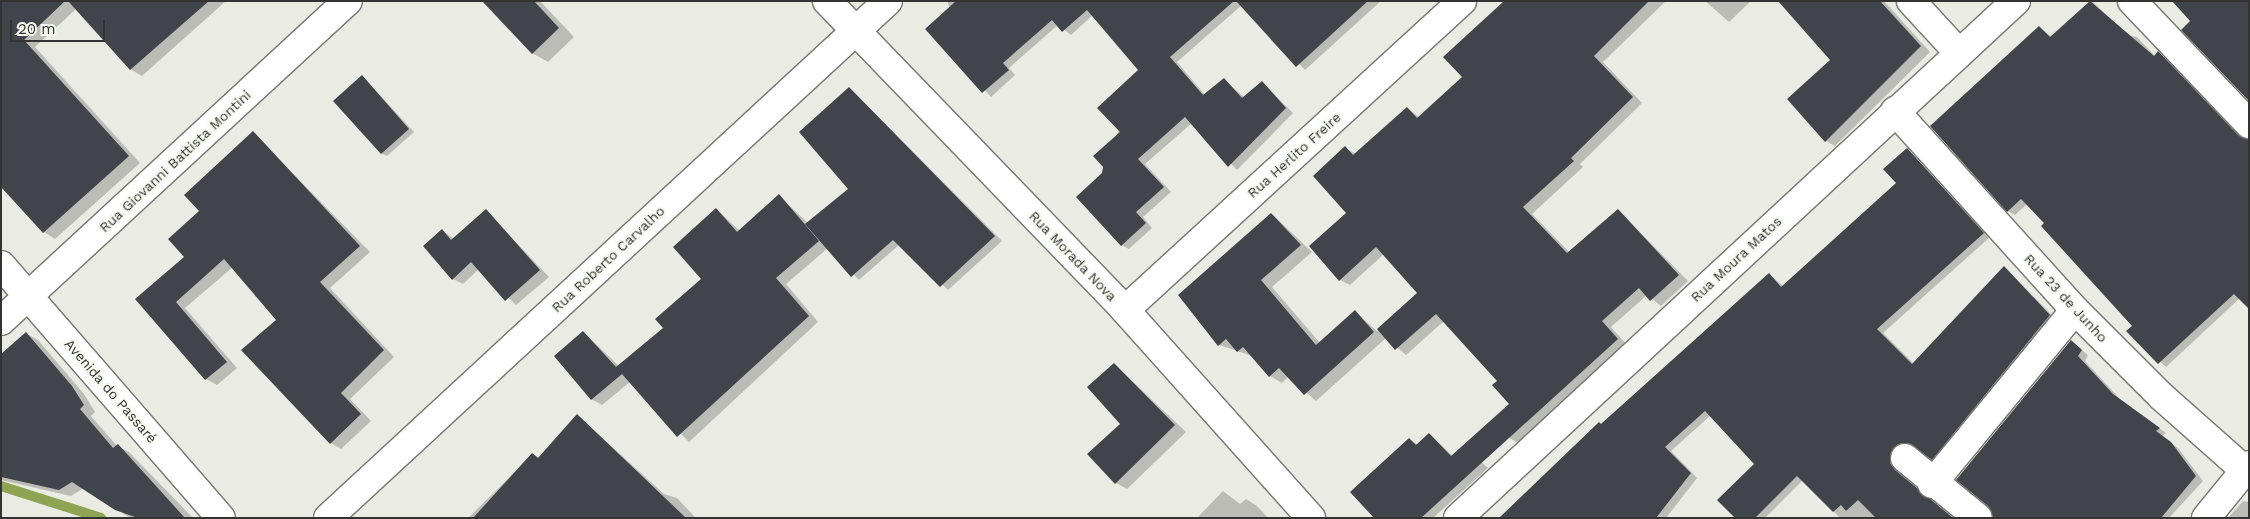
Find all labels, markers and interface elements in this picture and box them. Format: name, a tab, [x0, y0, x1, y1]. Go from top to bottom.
scale bar	[12, 10, 108, 42]
text: 20 m	[18, 20, 56, 38]
street label: Rua Giovanni Battista Montini	[96, 86, 254, 236]
street label: Rua Herlito Freire	[1244, 109, 1344, 201]
street label: Rua Roberto Carvalho	[548, 202, 668, 316]
street label: Rua Morada Nova	[1026, 207, 1120, 305]
street label: Rua Moura Matos	[1687, 212, 1785, 306]
street label: Rua 23 de Junho	[2021, 250, 2111, 346]
street label: Avenida do Passaré	[61, 335, 161, 447]

